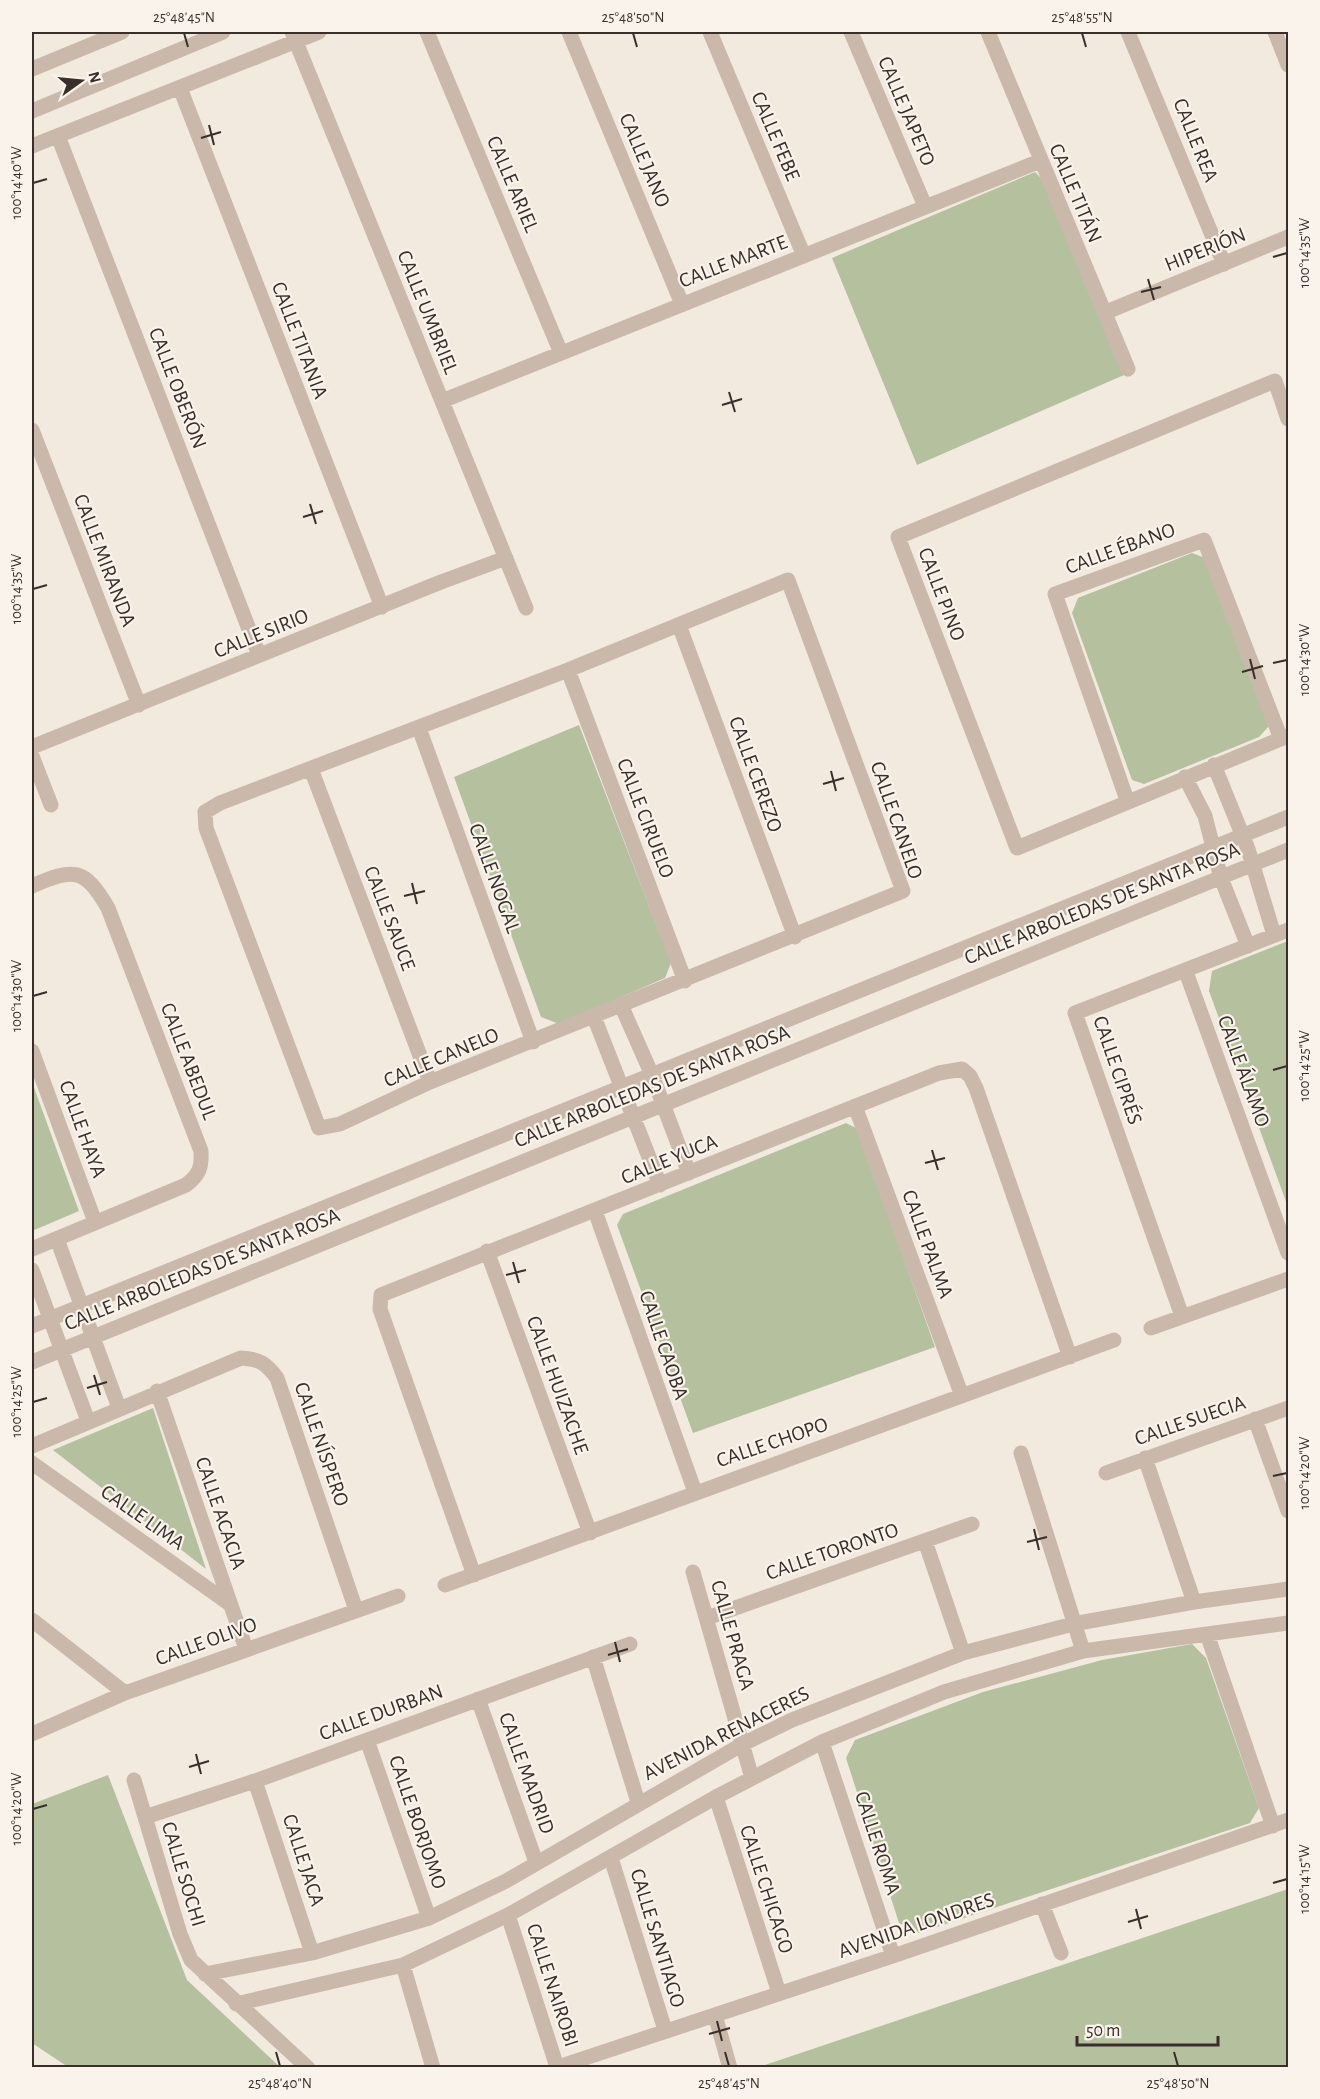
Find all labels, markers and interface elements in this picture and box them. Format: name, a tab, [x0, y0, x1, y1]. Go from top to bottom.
text: 25°48'45"N	[153, 10, 215, 25]
text: 25°48'50"N	[602, 10, 664, 25]
text: 25°48'55"N	[1051, 10, 1113, 25]
north arrow	[51, 51, 111, 111]
street label: CALLE JAPETO	[874, 53, 939, 169]
text: N	[85, 70, 104, 85]
street label: CALLE FEBE	[747, 88, 804, 184]
street label: CALLE REA	[1169, 95, 1222, 185]
street label: CALLE JANO	[615, 110, 674, 210]
street label: CALLE ARIEL	[483, 133, 542, 236]
street label: CALLE TITÁN	[1045, 140, 1108, 246]
text: 100°14'40"W	[9, 146, 24, 220]
text: 100°14'35"W	[1297, 217, 1312, 288]
street label: HIPERIÓN	[1161, 222, 1249, 275]
street label: CALLE MARTE	[676, 231, 790, 292]
street label: CALLE UMBRIEL	[393, 247, 462, 377]
street label: CALLE TITANIA	[268, 279, 331, 401]
street label: CALLE OBERÓN	[145, 324, 212, 452]
street label: CALLE MIRANDA	[70, 491, 139, 629]
street label: CALLE ÉBANO	[1062, 517, 1178, 578]
street label: CALLE PINO	[914, 545, 969, 644]
text: 100°14'35"W	[9, 553, 24, 624]
street label: CALLE SIRIO	[211, 605, 311, 662]
text: 100°14'30"W	[1297, 623, 1312, 696]
street label: CALLE CEREZO	[725, 714, 786, 835]
street label: CALLE CIRUELO	[613, 755, 678, 881]
street label: CALLE CANELO	[867, 759, 926, 882]
street label: CALLE NOGAL	[465, 821, 524, 936]
street label: CALLE ARBOLEDAS DE SANTA ROSA	[961, 838, 1243, 968]
street label: CALLE SAUCE	[360, 863, 419, 973]
text: 100°14'30"W	[9, 959, 24, 1032]
street label: CALLE ABEDUL	[157, 1000, 220, 1123]
street label: CALLE ÁLAMO	[1214, 1012, 1275, 1130]
street label: CALLE CIPRÉS	[1089, 1013, 1148, 1127]
street label: CALLE ARBOLEDAS DE SANTA ROSA	[511, 1021, 793, 1151]
street label: CALLE CANELO	[380, 1024, 502, 1091]
text: 100°14'25"W	[1297, 1030, 1312, 1102]
street label: CALLE HAYA	[55, 1078, 110, 1181]
street label: CALLE YUCA	[618, 1131, 720, 1188]
street label: CALLE PALMA	[898, 1187, 957, 1301]
street label: CALLE ARBOLEDAS DE SANTA ROSA	[61, 1204, 343, 1334]
street label: CALLE CAOBA	[635, 1288, 692, 1402]
street label: CALLE HUIZACHE	[523, 1313, 592, 1457]
text: 100°14'25"W	[9, 1366, 24, 1438]
street label: CALLE NÍSPERO	[290, 1379, 354, 1509]
street label: CALLE SUECIA	[1132, 1392, 1248, 1449]
street label: CALLE CHOPO	[714, 1414, 831, 1471]
text: 100°14'20"W	[1297, 1436, 1312, 1509]
street label: CALLE ACACIA	[191, 1454, 250, 1572]
street label: CALLE LIMA	[97, 1481, 189, 1554]
street label: CALLE TORONTO	[763, 1519, 901, 1584]
street label: CALLE PRAGA	[707, 1578, 758, 1692]
street label: CALLE OLIVO	[153, 1613, 260, 1670]
street label: CALLE DURBAN	[316, 1680, 446, 1745]
street label: AVENIDA RENACERES	[640, 1682, 813, 1784]
street label: CALLE MADRID	[495, 1710, 558, 1837]
street label: CALLE BORJOMO	[385, 1753, 450, 1892]
text: 100°14'20"W	[9, 1772, 24, 1845]
street label: CALLE ROMA	[851, 1789, 904, 1898]
street label: CALLE JACA	[279, 1811, 328, 1909]
street label: CALLE SOCHI	[158, 1819, 209, 1929]
street label: CALLE CHICAGO	[736, 1822, 797, 1956]
text: 100°14'15"W	[1297, 1844, 1312, 1914]
street label: CALLE SANTIAGO	[626, 1866, 689, 2010]
street label: AVENIDA LONDRES	[835, 1889, 997, 1962]
street label: CALLE NAIROBI	[523, 1921, 582, 2049]
scale bar	[1077, 2009, 1218, 2047]
text: 50 m	[1086, 2022, 1120, 2040]
text: 25°48'40"N	[248, 2076, 312, 2091]
text: 25°48'45"N	[698, 2076, 760, 2091]
text: 25°48'50"N	[1147, 2076, 1209, 2091]

